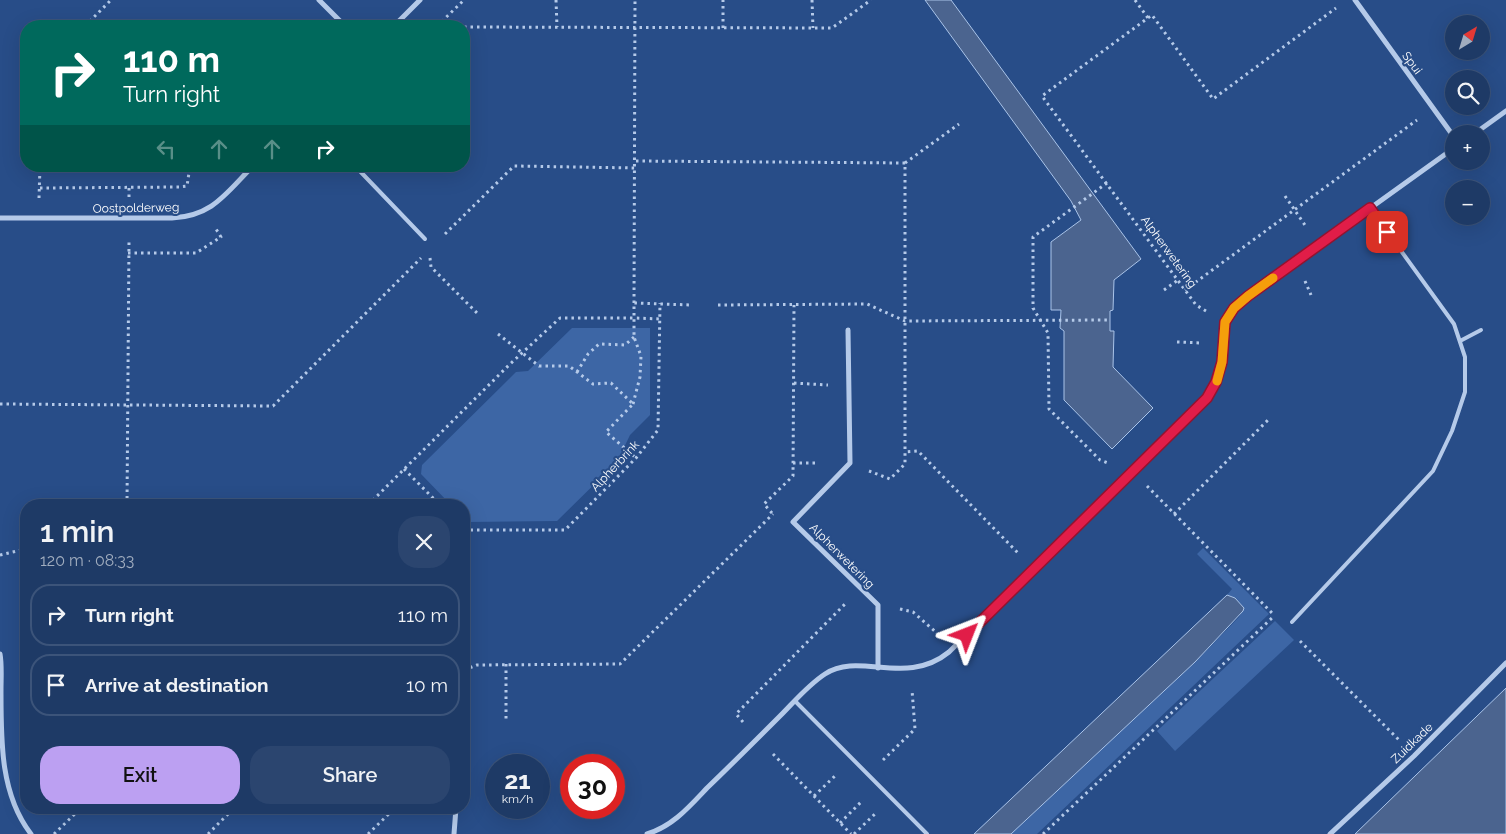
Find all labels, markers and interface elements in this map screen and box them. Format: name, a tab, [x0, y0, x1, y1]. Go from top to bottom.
north arrow	[1445, 15, 1490, 60]
map controls	[1445, 15, 1490, 225]
text: 110 m	[123, 39, 220, 80]
icon: right	[40, 40, 105, 105]
street label: Spui	[1399, 49, 1425, 77]
button: search	[1445, 70, 1490, 115]
text: Turn right	[123, 81, 220, 107]
button: +	[1445, 125, 1490, 170]
icon: left	[152, 135, 180, 163]
icon: ahead	[205, 135, 233, 163]
icon: ahead	[258, 135, 286, 163]
icon: right	[311, 135, 339, 163]
button: −	[1445, 180, 1490, 225]
street label: Oostpolderweg	[93, 200, 179, 216]
pin	[1366, 211, 1408, 253]
street label: Alpherwetering	[1138, 213, 1200, 291]
icon: arrive	[1373, 218, 1401, 246]
street label: Alpherbrink	[588, 437, 643, 494]
text: 1 min	[40, 514, 115, 549]
button: close	[398, 516, 450, 568]
street label: Alpherwetering	[807, 521, 877, 591]
text: 120 m · 08:33	[40, 551, 134, 570]
icon: right	[42, 601, 70, 629]
text: Turn right	[85, 604, 174, 626]
text: 110 m	[398, 604, 448, 626]
position arrow	[940, 608, 992, 660]
icon: arrive	[42, 671, 70, 699]
text: Arrive at destination	[85, 674, 269, 696]
text: 10 m	[406, 674, 448, 696]
street label: Zuidkade	[1388, 720, 1436, 766]
button: Exit	[40, 746, 240, 804]
button: Share	[250, 746, 450, 804]
speed limit sign: 30	[560, 754, 625, 819]
text: 21	[504, 765, 531, 795]
text: km/h	[502, 792, 533, 806]

